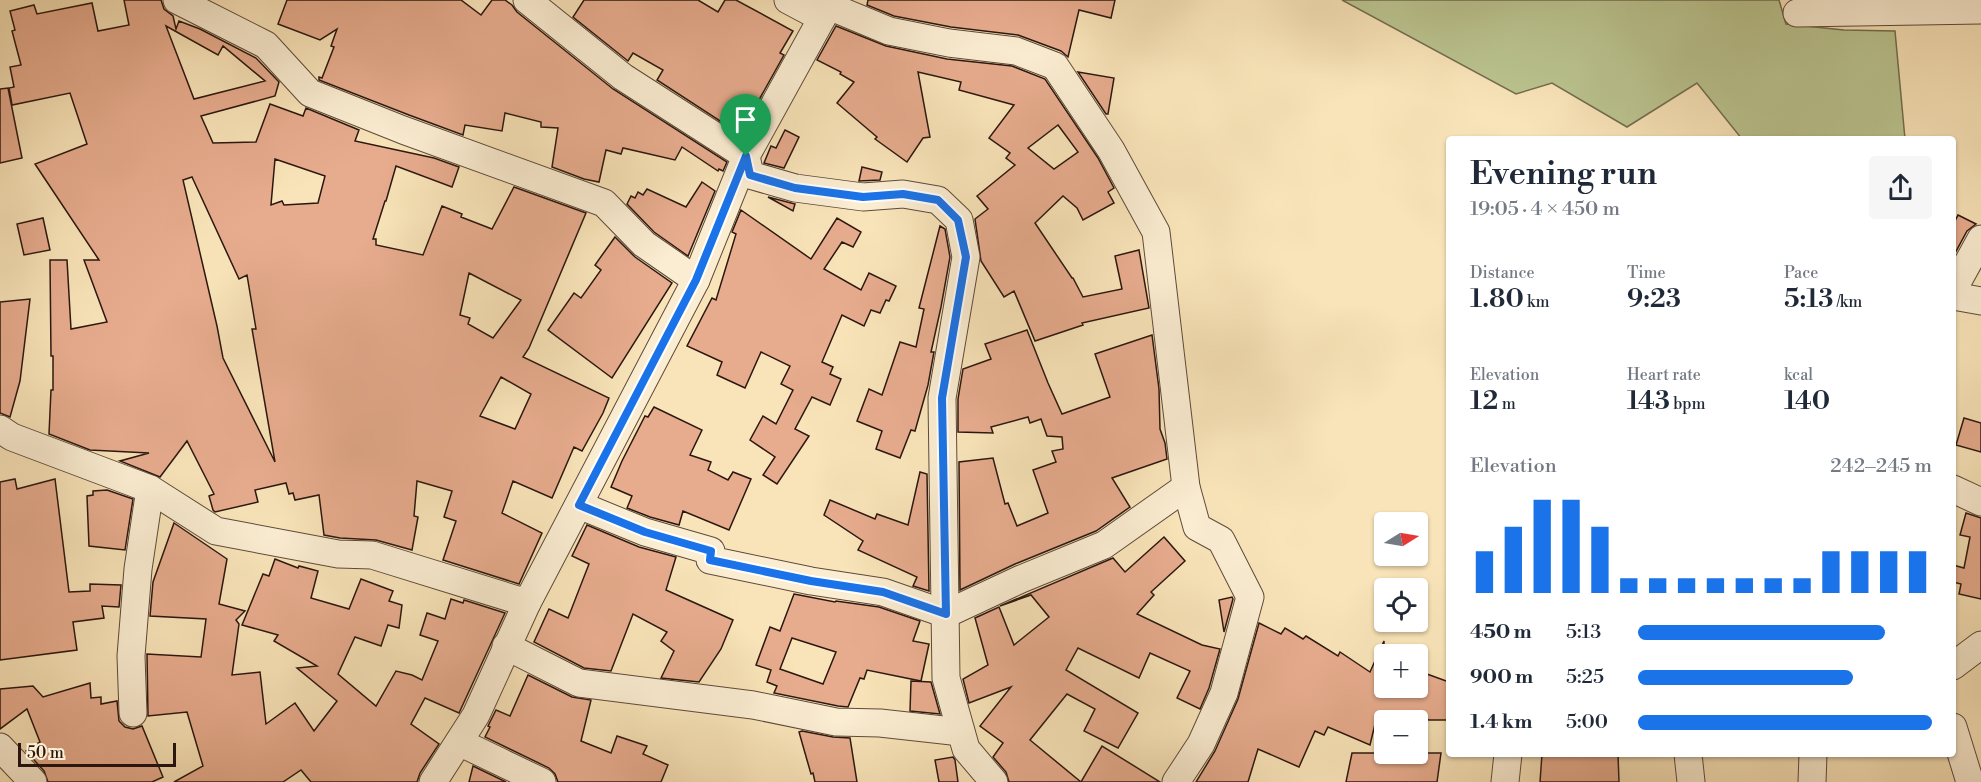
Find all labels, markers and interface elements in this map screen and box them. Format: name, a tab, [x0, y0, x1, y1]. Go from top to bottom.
pin	[720, 94, 771, 156]
icon: arrive	[729, 103, 762, 136]
text: Evening run	[1470, 154, 1657, 195]
button: share	[1869, 156, 1932, 219]
text: 19:05 · 4 × 450 m	[1470, 197, 1620, 222]
text: Distance	[1470, 263, 1535, 283]
text: Time	[1627, 263, 1666, 283]
text: Pace	[1784, 263, 1818, 283]
text: 1.80	[1470, 283, 1524, 315]
text: 9:23	[1627, 283, 1681, 315]
text: 5:13	[1784, 283, 1834, 315]
text: km	[1524, 292, 1549, 312]
text: /km	[1834, 292, 1862, 312]
text: Elevation	[1470, 365, 1539, 385]
text: Heart rate	[1627, 365, 1701, 385]
text: kcal	[1784, 365, 1813, 385]
text: 12	[1470, 385, 1498, 417]
text: 143	[1627, 385, 1670, 417]
text: 140	[1784, 385, 1830, 417]
text: m	[1498, 394, 1516, 414]
text: bpm	[1670, 394, 1706, 414]
text: Elevation	[1470, 454, 1557, 479]
text: 242–245 m	[1830, 454, 1932, 479]
north arrow	[1374, 512, 1428, 566]
map controls	[1374, 512, 1428, 764]
button: locate	[1374, 578, 1428, 632]
text: 450 m	[1470, 620, 1532, 645]
text: 5:13	[1566, 620, 1601, 645]
button: +	[1374, 644, 1428, 698]
text: 900 m	[1470, 665, 1533, 690]
text: 5:25	[1566, 665, 1604, 690]
button: −	[1374, 710, 1428, 764]
text: 1.4 km	[1470, 710, 1532, 735]
text: 5:00	[1566, 710, 1608, 735]
scale bar	[18, 740, 176, 768]
text: 50 m	[27, 743, 64, 763]

